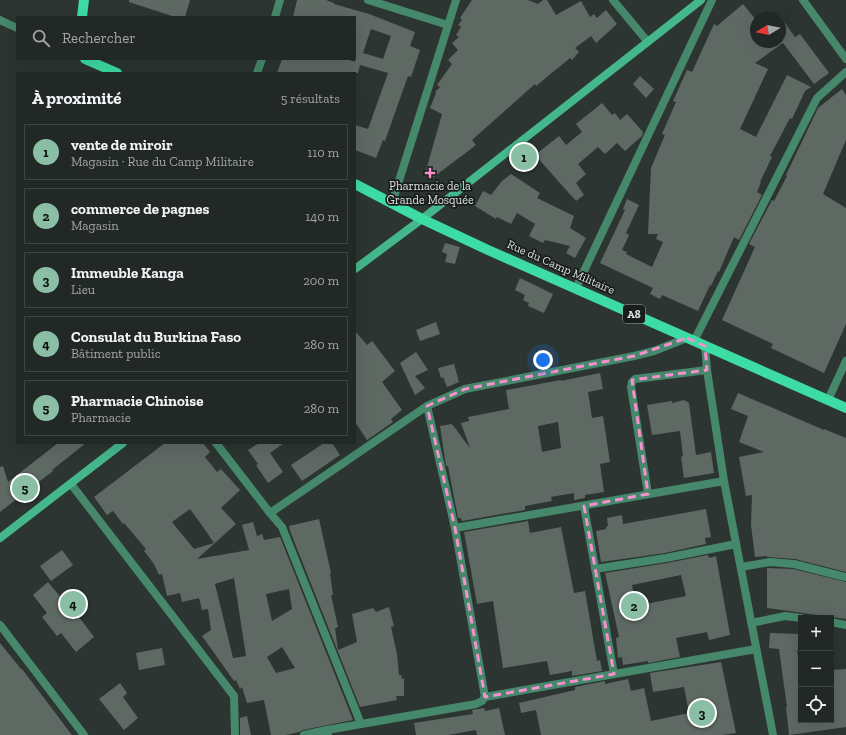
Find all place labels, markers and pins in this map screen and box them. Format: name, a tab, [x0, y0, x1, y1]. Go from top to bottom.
pin: 1	[511, 142, 537, 172]
marker: Pharmacie de la Grande Mosquée	[425, 168, 435, 178]
place label: Pharmacie de la Grande Mosquée	[386, 179, 474, 207]
pin: 5	[12, 473, 38, 503]
pin: 4	[60, 589, 86, 619]
pin: 2	[621, 591, 647, 621]
pin: 3	[689, 698, 715, 728]

